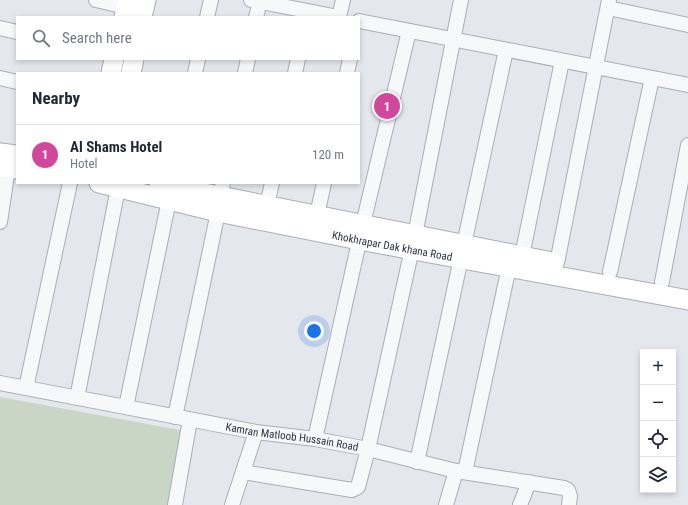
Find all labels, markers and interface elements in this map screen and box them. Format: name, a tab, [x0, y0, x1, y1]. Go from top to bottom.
search box	[16, 16, 360, 60]
icon: search	[30, 27, 52, 49]
text: Search here	[62, 29, 132, 47]
text: Nearby	[32, 88, 80, 108]
pin: 1	[374, 91, 400, 121]
text: Al Shams Hotel	[70, 138, 162, 156]
text: 1	[42, 147, 48, 162]
text: 120 m	[312, 147, 344, 162]
text: Hotel	[70, 156, 98, 171]
street label: Khokhrapar Dak khana Road	[331, 228, 453, 263]
your location	[304, 321, 324, 341]
map controls	[640, 349, 676, 493]
button: +	[640, 349, 676, 385]
button: −	[640, 385, 676, 421]
street label: Kamran Matloob Hussain Road	[225, 420, 360, 454]
button: locate	[640, 421, 676, 457]
button: layers	[640, 457, 676, 493]

